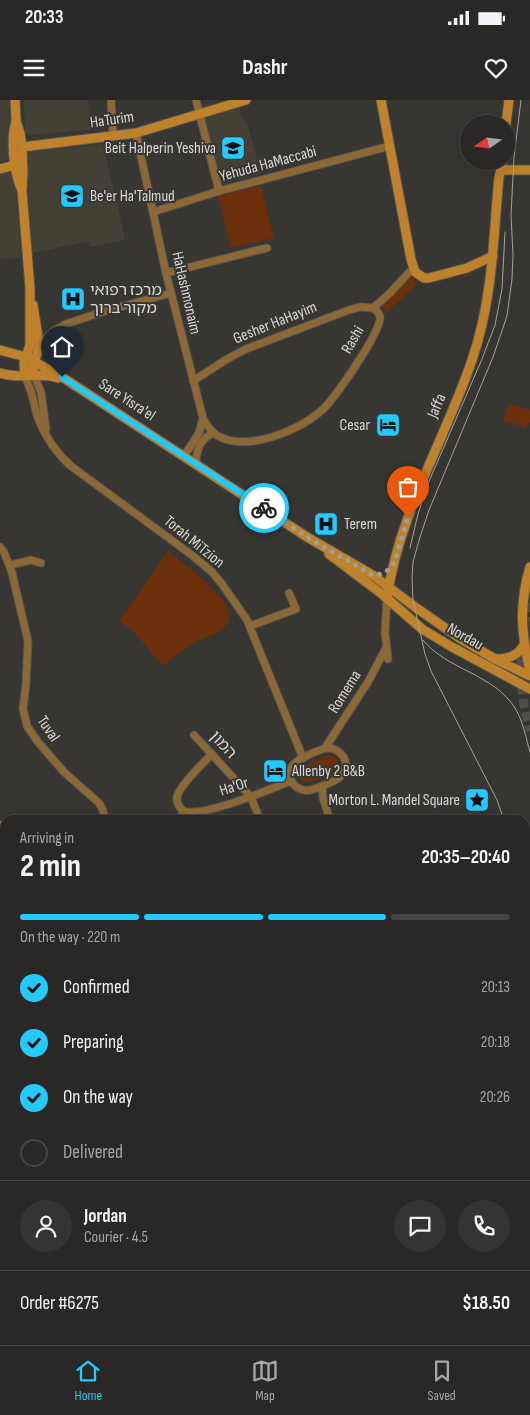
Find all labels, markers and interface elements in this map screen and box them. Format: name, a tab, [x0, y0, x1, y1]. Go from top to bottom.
text: 20:33	[25, 6, 63, 29]
icon: menu	[20, 54, 48, 82]
text: Dashr	[242, 54, 288, 81]
icon: heart	[482, 54, 510, 82]
street label: HaTurim	[89, 108, 135, 132]
north arrow	[460, 115, 515, 170]
map controls	[460, 115, 515, 170]
school or university icon: Beit Halperin Yeshiva	[220, 135, 246, 161]
place label: Beit Halperin Yeshiva	[105, 139, 216, 158]
street label: Yehuda HaMaccabi	[218, 142, 319, 186]
school or university icon: Be'er Ha'Talmud	[59, 183, 85, 209]
place label: Be'er Ha'Talmud	[90, 187, 175, 206]
street label: HaHashmonaim	[167, 250, 205, 336]
place label: מרכז רפואי מקור ברוך	[90, 281, 162, 318]
hospital icon: מרכז רפואי מקור ברוך	[60, 286, 86, 312]
street label: Gesher HaHayim	[230, 298, 320, 348]
street label: Rashi	[338, 323, 368, 357]
pin	[41, 326, 83, 377]
icon: home	[48, 333, 76, 361]
street label: Sare Yisra'el	[95, 375, 159, 425]
street label: Jaffa	[423, 391, 451, 422]
hotel icon: Cesar	[375, 412, 401, 438]
place label: Cesar	[340, 416, 370, 435]
pin	[387, 466, 429, 517]
icon: bag	[394, 473, 422, 501]
courier	[239, 483, 289, 533]
icon: bike	[250, 494, 278, 522]
hospital icon: Terem	[313, 511, 339, 537]
street label: Torah MiTzion	[160, 512, 228, 572]
place label: Terem	[344, 515, 377, 534]
street label: Nordau	[443, 619, 487, 655]
street label: Romema	[324, 667, 366, 717]
street label: Tuval	[33, 712, 63, 746]
street label: המון	[206, 727, 240, 763]
hotel icon: Allenby 2 B&B	[262, 758, 288, 784]
place label: Allenby 2 B&B	[291, 762, 365, 781]
street label: Ha'Or	[217, 773, 251, 801]
place icon: Morton L. Mandel Square	[464, 787, 490, 813]
place label: Morton L. Mandel Square	[329, 791, 460, 810]
text: Arriving in	[20, 829, 74, 848]
text: 20:35–20:40	[422, 846, 510, 869]
text: 2 min	[20, 847, 81, 886]
text: On the way · 220 m	[20, 928, 120, 947]
icon: check	[20, 974, 48, 1002]
text: Confirmed	[63, 976, 130, 999]
text: 20:13	[481, 978, 510, 997]
icon: check	[20, 1029, 48, 1057]
text: Preparing	[63, 1031, 124, 1054]
text: 20:18	[481, 1033, 510, 1052]
icon: check	[20, 1084, 48, 1112]
text: On the way	[63, 1086, 133, 1109]
text: 20:26	[480, 1088, 510, 1107]
text: Delivered	[63, 1141, 123, 1164]
button: person	[20, 1200, 72, 1252]
button: chat	[394, 1200, 446, 1252]
button: phone	[458, 1200, 510, 1252]
text: Jordan	[84, 1205, 127, 1228]
text: Courier · 4.5	[84, 1228, 148, 1247]
text: Order #6275	[20, 1292, 99, 1315]
text: $18.50	[462, 1292, 510, 1315]
tab: Home	[74, 1357, 102, 1404]
tab: Map	[251, 1357, 279, 1404]
tab: Saved	[428, 1357, 456, 1404]

